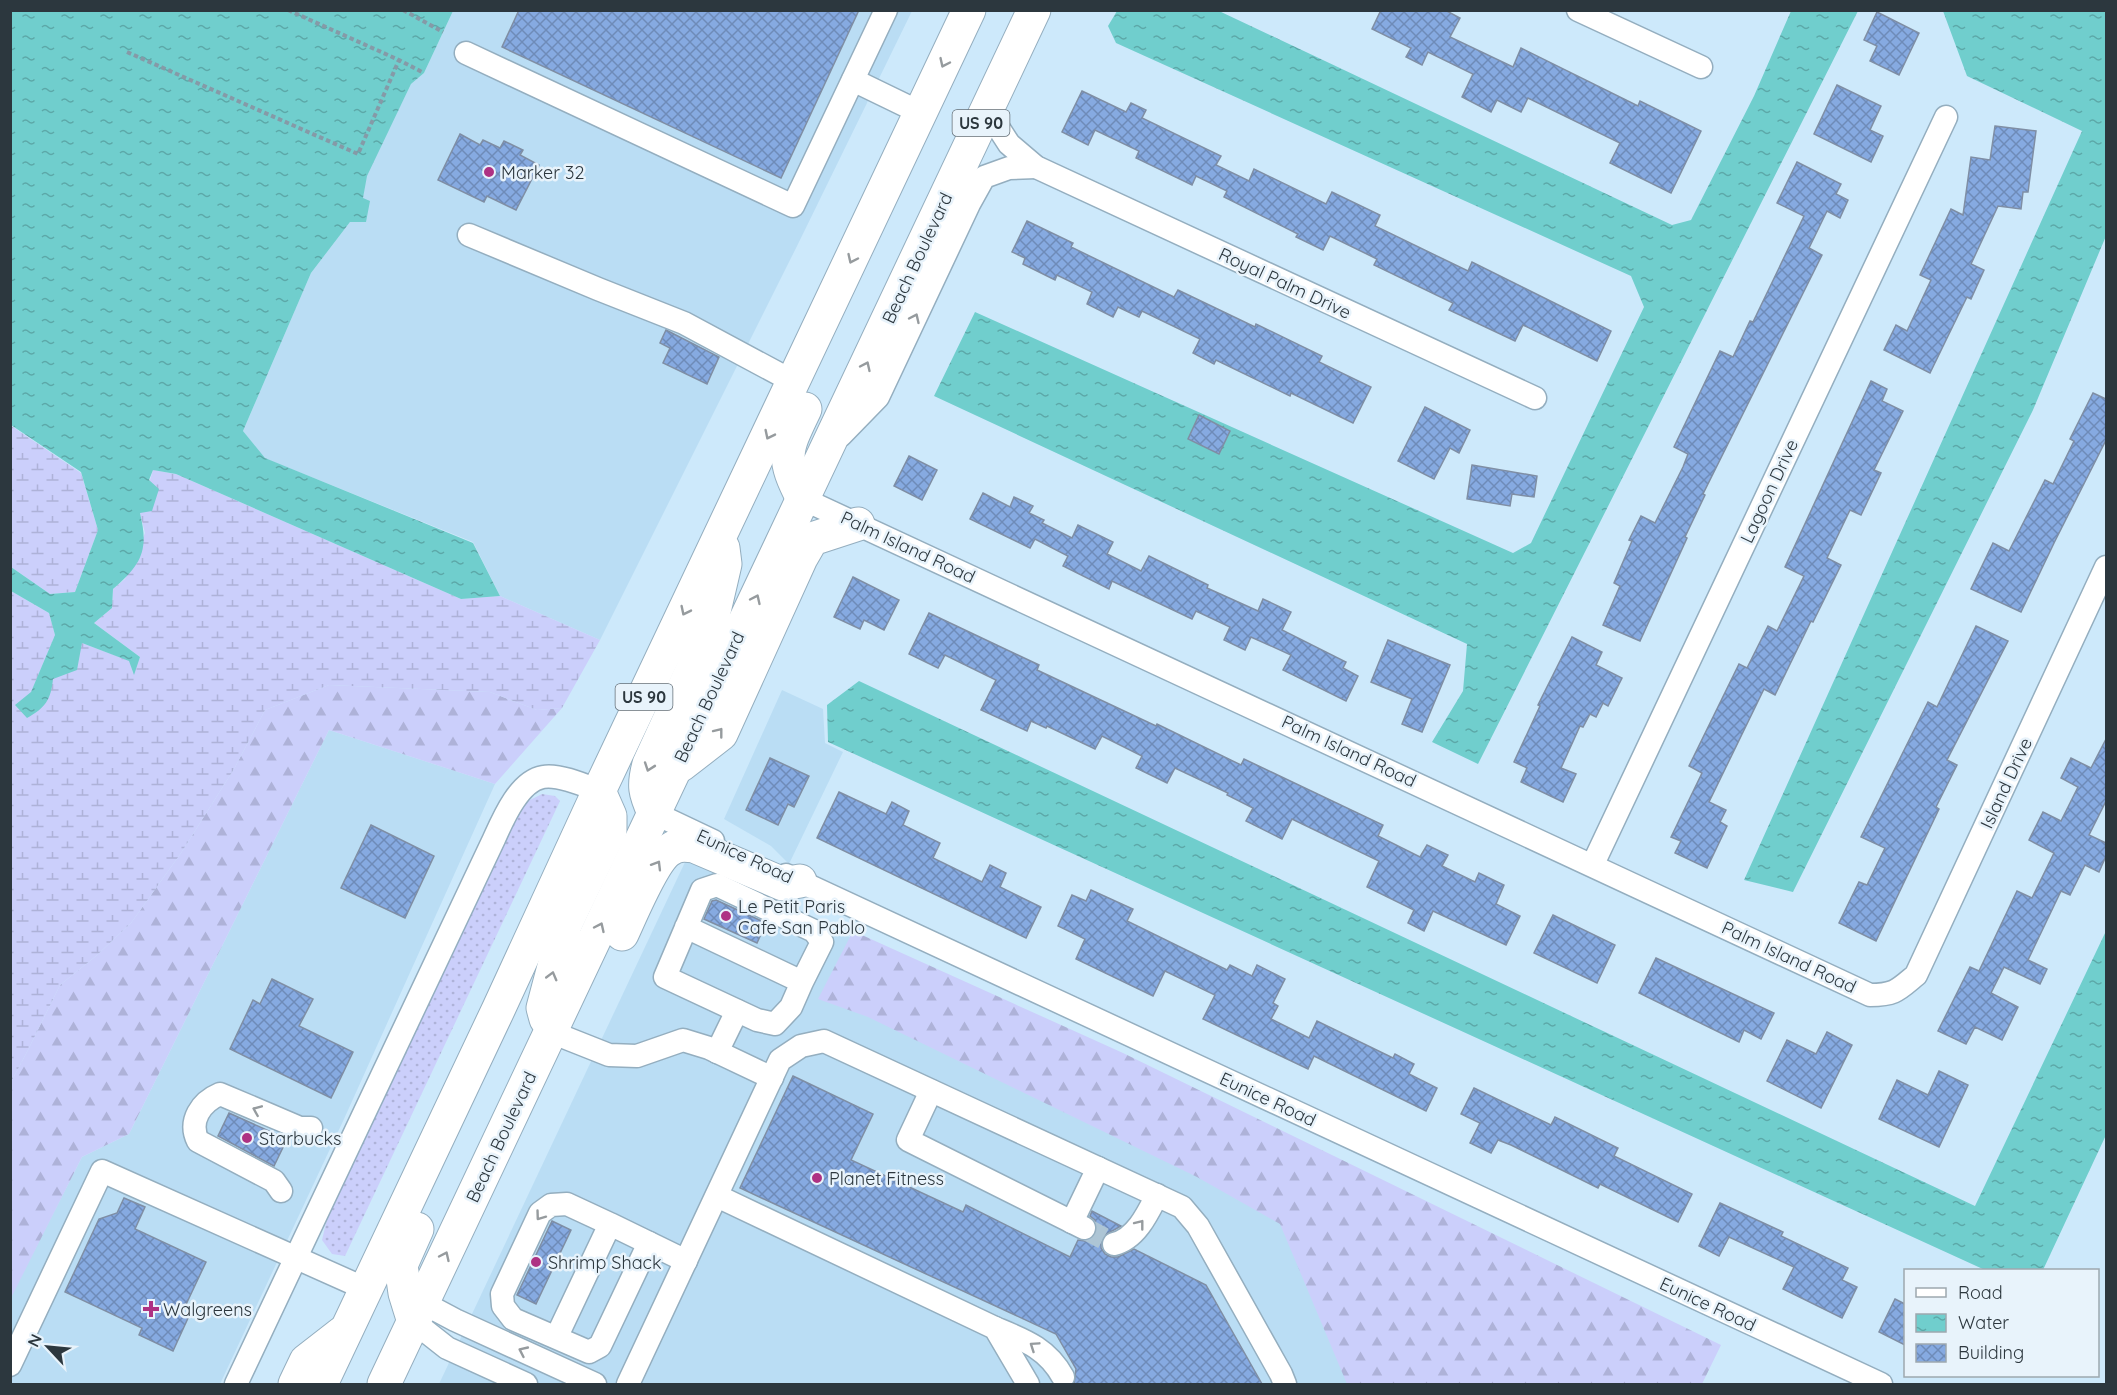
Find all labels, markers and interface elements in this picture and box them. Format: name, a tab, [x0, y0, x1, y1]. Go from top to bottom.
one-way arrow	[940, 57, 952, 68]
road number: US 90	[952, 110, 1010, 136]
place label: Marker 32	[501, 161, 584, 184]
marker: Marker 32	[482, 165, 496, 179]
street label: Beach Boulevard	[877, 189, 957, 327]
street label: Royal Palm Drive	[1215, 242, 1355, 324]
one-way arrow	[848, 252, 860, 263]
one-way arrow	[908, 313, 920, 324]
one-way arrow	[858, 362, 870, 373]
one-way arrow	[765, 429, 777, 440]
street label: Lagoon Drive	[1735, 435, 1803, 547]
street label: Palm Island Road	[837, 506, 979, 588]
one-way arrow	[748, 595, 760, 606]
one-way arrow	[680, 605, 692, 616]
street label: Beach Boulevard	[669, 628, 749, 766]
road number: US 90	[616, 684, 672, 710]
street label: Palm Island Road	[1278, 710, 1420, 792]
one-way arrow	[712, 728, 723, 739]
street label: Island Drive	[1975, 734, 2037, 832]
one-way arrow	[643, 761, 656, 772]
street label: Eunice Road	[693, 824, 797, 888]
one-way arrow	[650, 861, 661, 871]
place label: Le Petit Paris Cafe San Pablo	[738, 895, 865, 939]
marker: Le Petit Paris Cafe San Pablo	[719, 909, 733, 923]
street label: Palm Island Road	[1718, 916, 1860, 998]
one-way arrow	[593, 923, 605, 934]
one-way arrow	[544, 971, 557, 981]
street label: Eunice Road	[1216, 1067, 1320, 1131]
street label: Beach Boulevard	[461, 1068, 541, 1206]
one-way arrow	[252, 1105, 263, 1117]
place label: Starbucks	[259, 1127, 342, 1150]
marker: Starbucks	[240, 1131, 254, 1145]
place label: Planet Fitness	[829, 1167, 944, 1190]
marker: Planet Fitness	[810, 1171, 824, 1185]
one-way arrow	[536, 1210, 547, 1221]
one-way arrow	[1133, 1220, 1144, 1231]
one-way arrow	[438, 1251, 450, 1262]
place label: Shrimp Shack	[548, 1251, 662, 1274]
marker: Shrimp Shack	[529, 1255, 543, 1269]
legend	[1904, 1269, 2099, 1377]
street label: Eunice Road	[1656, 1272, 1760, 1336]
text: Road	[1958, 1281, 2003, 1304]
place label: Walgreens	[163, 1298, 252, 1321]
marker: Walgreens	[144, 1302, 158, 1316]
text: Water	[1958, 1311, 2009, 1334]
north arrow	[18, 1317, 78, 1377]
text: N	[23, 1331, 46, 1350]
text: Building	[1958, 1341, 2024, 1364]
one-way arrow	[1029, 1343, 1040, 1354]
one-way arrow	[519, 1347, 530, 1359]

